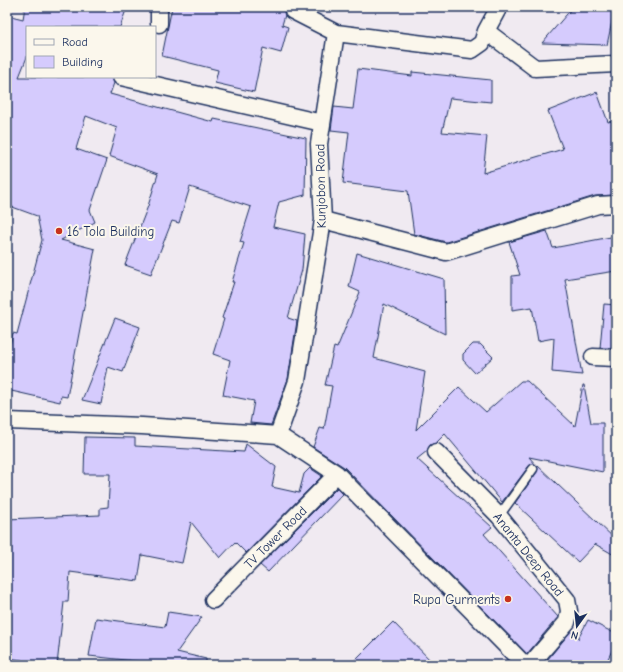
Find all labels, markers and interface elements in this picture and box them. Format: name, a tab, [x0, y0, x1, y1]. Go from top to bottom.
legend	[26, 26, 156, 78]
text: Road	[62, 35, 88, 49]
text: Building	[62, 55, 103, 69]
street label: Kunjobon Road	[312, 144, 329, 228]
place label: 16 Tola Building	[67, 224, 154, 239]
marker: 16 Tola Building	[54, 226, 64, 236]
street label: TV Tower Road	[241, 503, 310, 572]
street label: Ananta Deep Road	[490, 509, 567, 599]
place label: Rupa Gurments	[413, 592, 500, 607]
marker: Rupa Gurments	[503, 594, 513, 604]
north arrow	[557, 606, 597, 646]
text: N	[569, 628, 580, 642]

